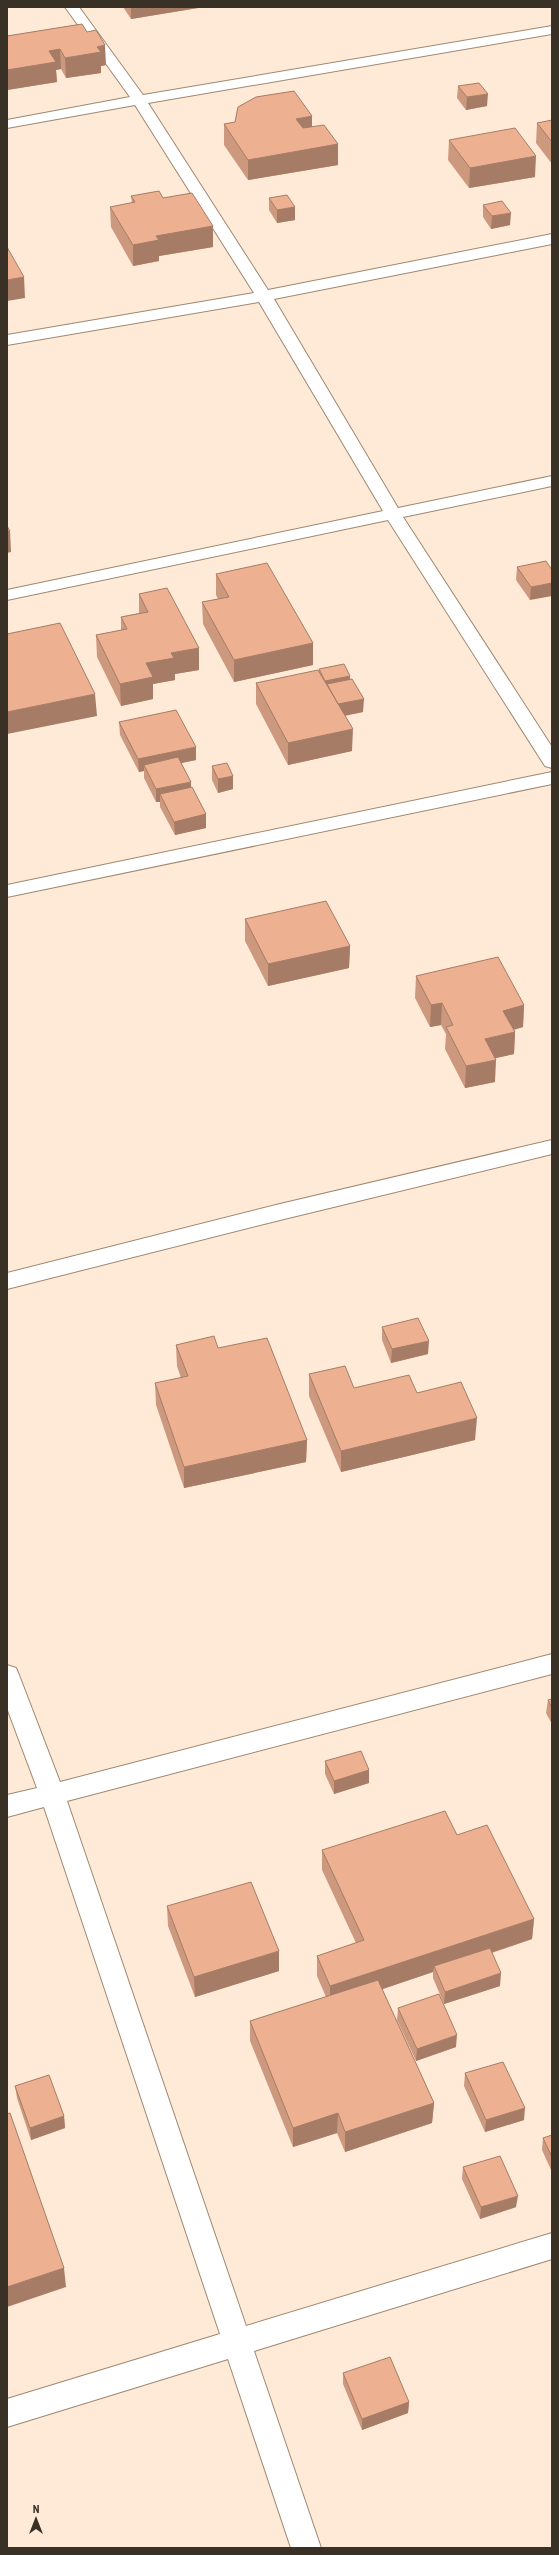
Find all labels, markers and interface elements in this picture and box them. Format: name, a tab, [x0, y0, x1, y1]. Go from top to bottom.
north arrow	[16, 2499, 56, 2539]
text: N	[33, 2503, 40, 2516]

